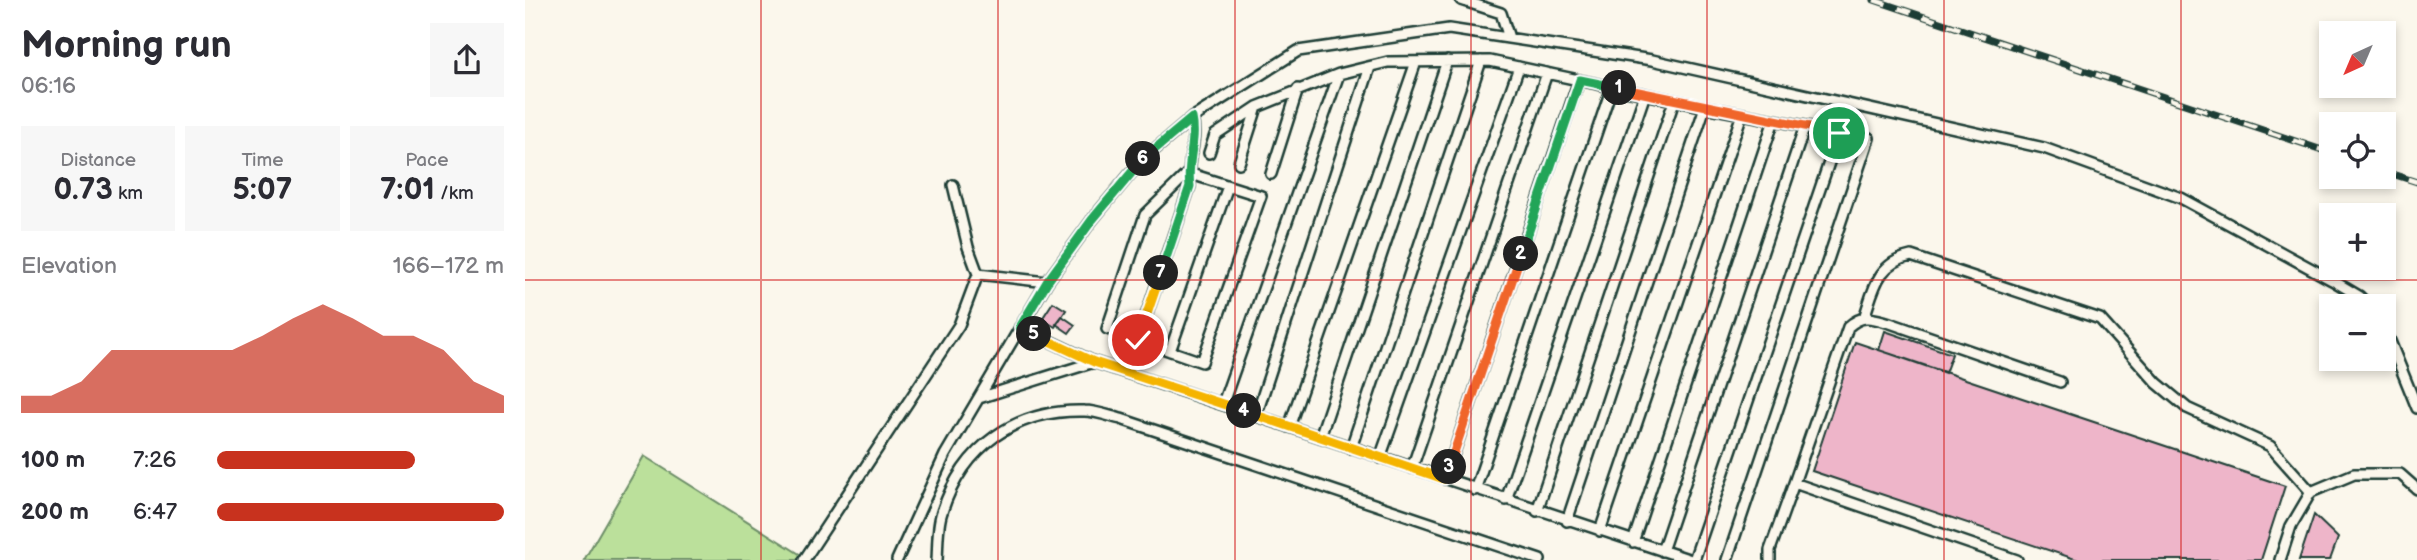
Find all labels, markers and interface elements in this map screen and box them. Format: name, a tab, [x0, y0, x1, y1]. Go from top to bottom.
north arrow	[2319, 21, 2396, 98]
map controls	[2319, 21, 2396, 371]
text: Morning run	[21, 23, 232, 68]
button: share	[430, 23, 504, 97]
pin: 1	[1601, 70, 1637, 106]
text: 06:16	[21, 72, 76, 100]
text: 1	[1615, 76, 1623, 99]
pin	[1809, 103, 1869, 163]
button: locate	[2319, 112, 2396, 189]
icon: arrive	[1820, 114, 1858, 152]
pin: 6	[1125, 142, 1161, 176]
text: 6	[1137, 147, 1148, 170]
text: Distance	[60, 149, 136, 172]
text: Time	[241, 149, 284, 172]
text: Pace	[405, 149, 448, 172]
text: 0.73	[53, 172, 113, 208]
text: 5:07	[233, 172, 292, 208]
text: 7:01	[380, 172, 435, 208]
text: km	[113, 182, 143, 205]
text: /km	[435, 182, 474, 205]
button: +	[2319, 203, 2396, 280]
pin: 2	[1503, 236, 1539, 272]
text: 2	[1515, 242, 1526, 265]
text: Elevation	[21, 252, 117, 280]
text: 166–172 m	[393, 252, 504, 280]
pin: 7	[1143, 256, 1179, 290]
text: 7	[1155, 261, 1166, 284]
button: −	[2319, 294, 2396, 371]
pin	[1108, 310, 1168, 370]
pin: 5	[1016, 316, 1051, 352]
icon: check	[1119, 321, 1157, 359]
text: 5	[1028, 322, 1039, 345]
pin: 4	[1227, 394, 1261, 428]
text: 4	[1238, 399, 1249, 422]
text: 100 m	[21, 446, 85, 474]
text: 7:26	[133, 446, 177, 474]
pin: 3	[1431, 449, 1467, 484]
text: 3	[1443, 455, 1454, 478]
text: 200 m	[21, 498, 89, 526]
text: 6:47	[133, 498, 177, 526]

